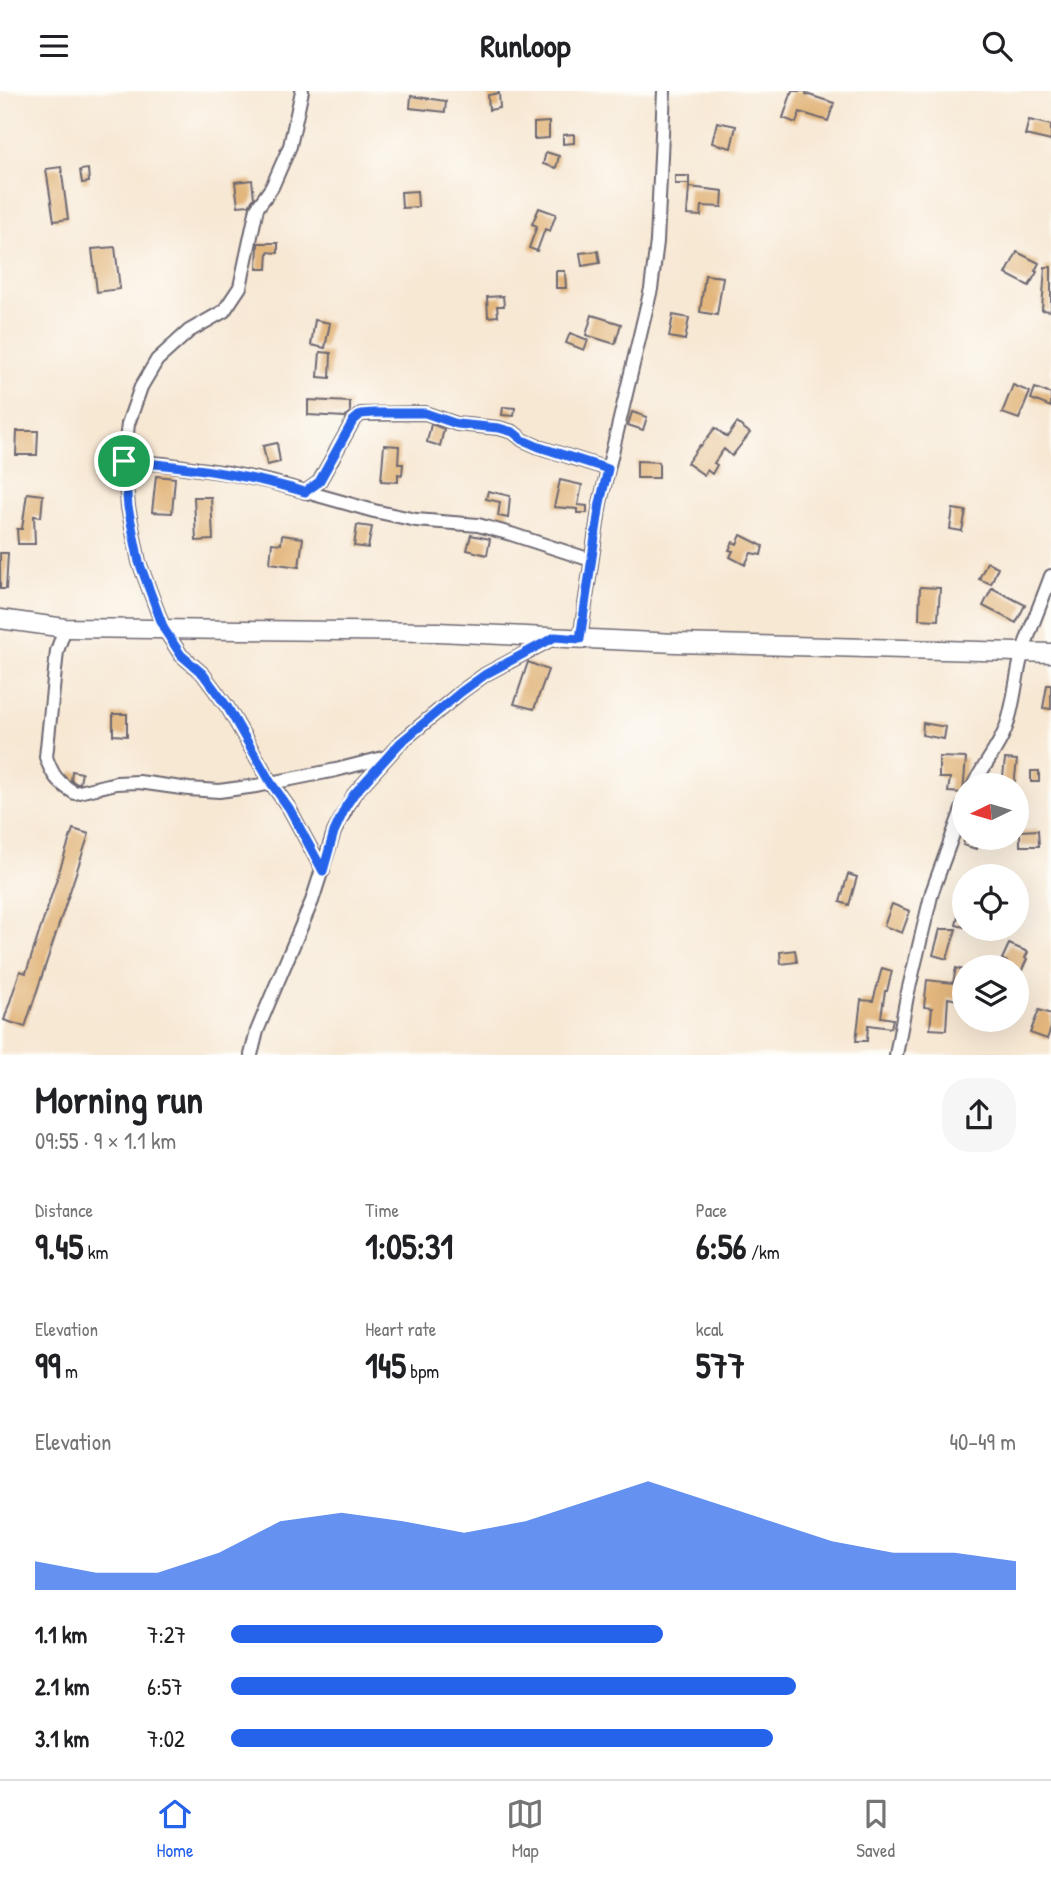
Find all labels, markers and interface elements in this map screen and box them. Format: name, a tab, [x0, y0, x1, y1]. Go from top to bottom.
text: Runloop	[481, 24, 570, 67]
icon: menu	[35, 27, 73, 65]
icon: search	[978, 27, 1016, 65]
pin	[94, 431, 154, 491]
icon: arrive	[105, 442, 143, 480]
north arrow	[952, 773, 1029, 851]
map controls	[952, 773, 1029, 1032]
button: locate	[952, 864, 1029, 941]
button: layers	[952, 955, 1029, 1032]
text: Morning run	[35, 1073, 203, 1125]
button: share	[942, 1078, 1016, 1152]
text: 09:55 · 9 × 1.1 km	[35, 1125, 176, 1156]
text: Distance	[35, 1197, 93, 1223]
text: Time	[365, 1197, 399, 1223]
text: Pace	[696, 1197, 727, 1223]
text: 9.45	[35, 1223, 83, 1270]
text: 1:05:31	[365, 1223, 453, 1270]
text: 6:56	[696, 1223, 747, 1270]
text: km	[83, 1239, 108, 1265]
text: /km	[747, 1239, 780, 1265]
text: Elevation	[35, 1316, 98, 1342]
text: Heart rate	[365, 1316, 436, 1342]
text: kcal	[696, 1316, 723, 1342]
text: 99	[35, 1342, 61, 1389]
text: 145	[365, 1342, 406, 1389]
text: 577	[696, 1342, 745, 1389]
text: m	[61, 1358, 78, 1384]
text: bpm	[406, 1358, 439, 1384]
text: Elevation	[35, 1426, 111, 1457]
text: 40–49 m	[949, 1426, 1016, 1457]
text: 1.1 km	[35, 1619, 87, 1650]
text: 7:27	[147, 1619, 186, 1650]
text: 2.1 km	[35, 1671, 90, 1702]
text: 6:57	[147, 1671, 183, 1702]
text: 3.1 km	[35, 1723, 89, 1754]
text: 7:02	[147, 1723, 185, 1754]
tab: Home	[156, 1795, 194, 1863]
tab: Map	[506, 1795, 544, 1863]
tab: Saved	[856, 1795, 895, 1863]

